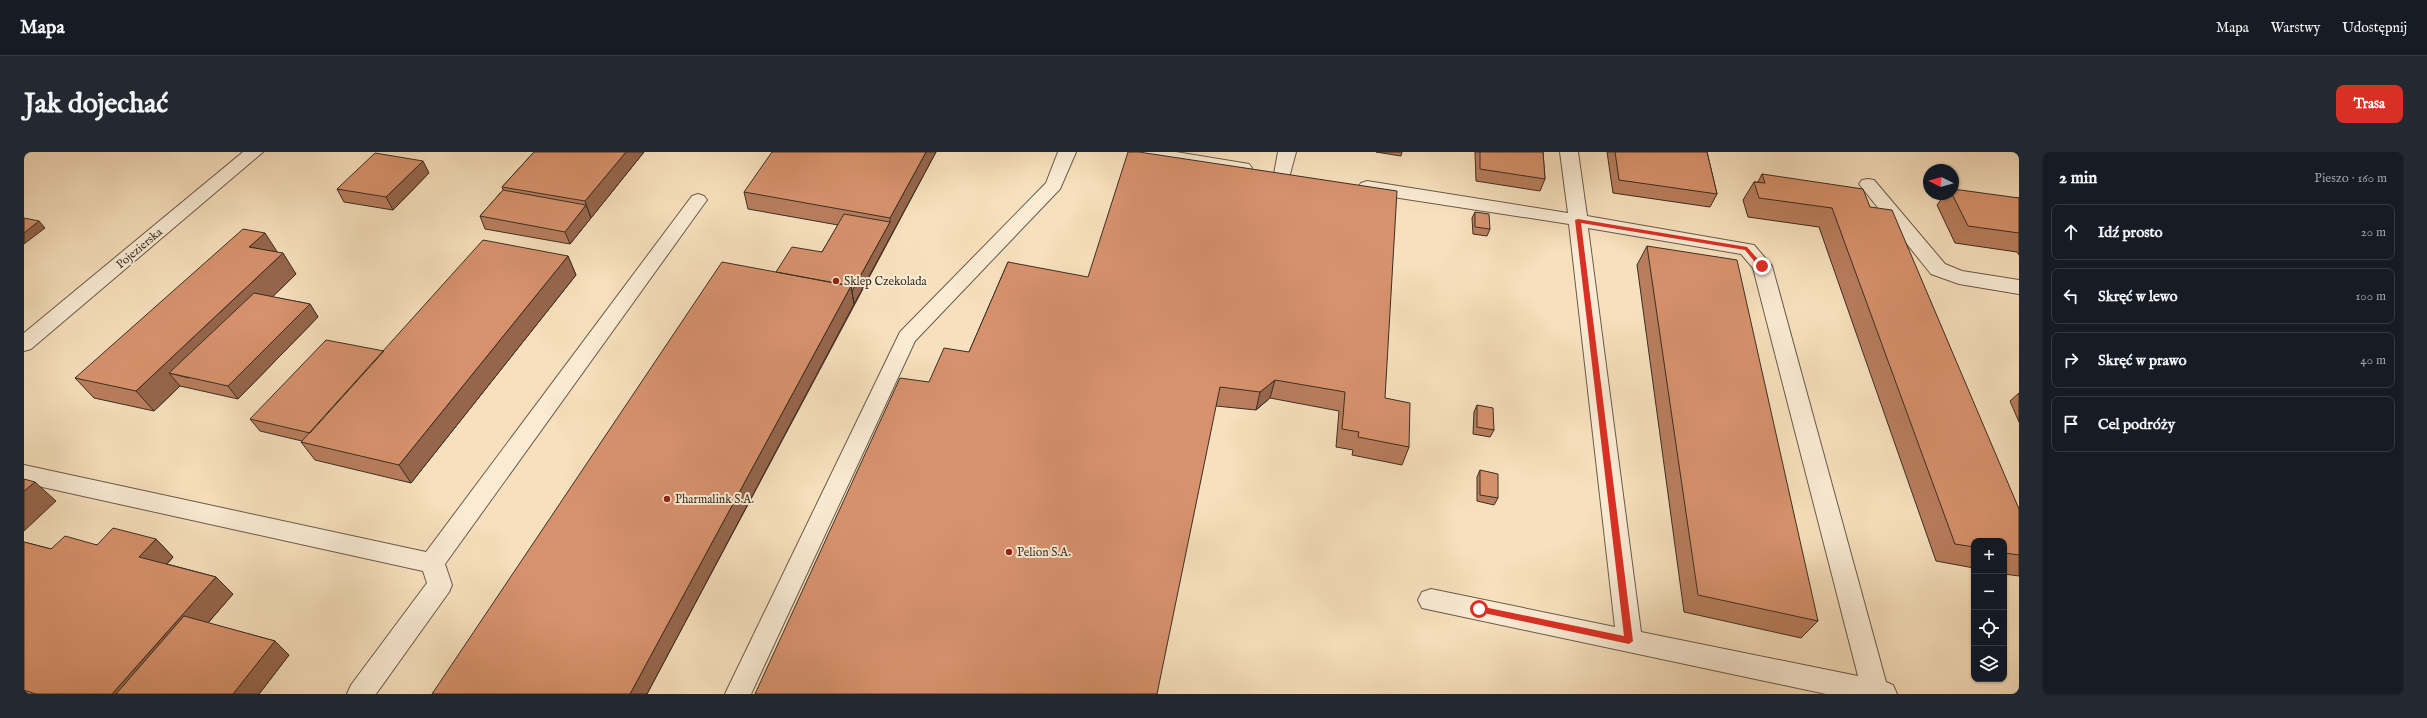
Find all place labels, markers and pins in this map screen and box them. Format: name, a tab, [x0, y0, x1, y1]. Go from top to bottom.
place label: Sklep Czekolada	[844, 274, 928, 290]
marker: Sklep Czekolada	[831, 276, 841, 286]
place label: Pharmalink S.A.	[675, 492, 754, 507]
marker: Pharmalink S.A.	[662, 494, 672, 504]
place label: Pelion S.A.	[1017, 545, 1071, 560]
marker: Pelion S.A.	[1004, 547, 1014, 557]

